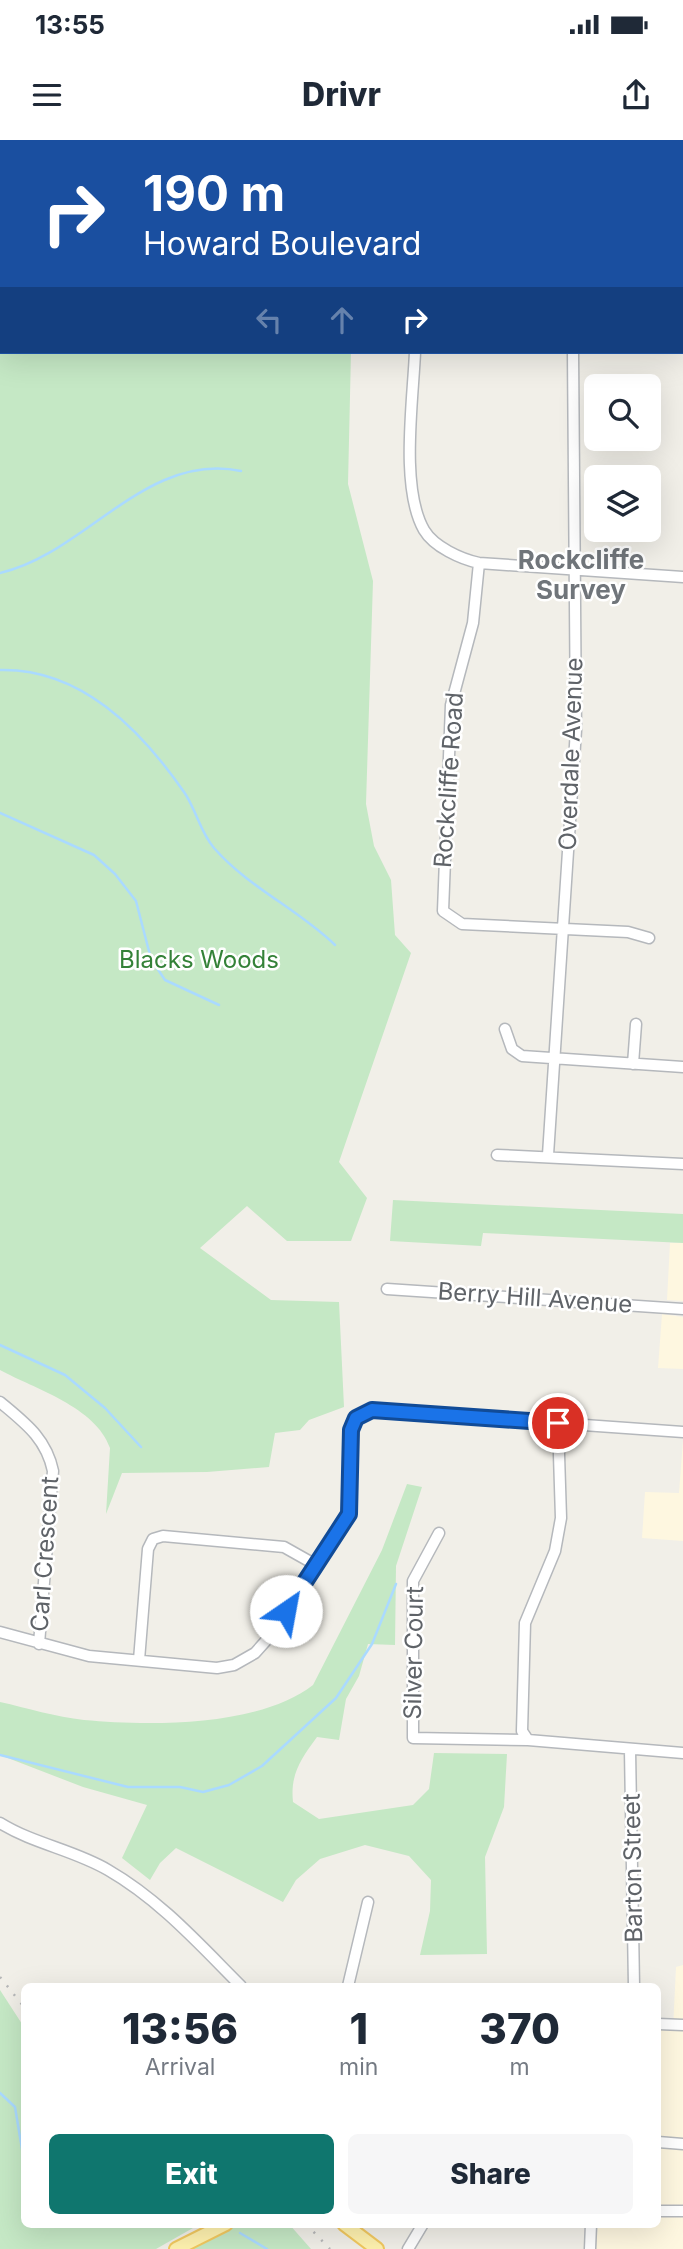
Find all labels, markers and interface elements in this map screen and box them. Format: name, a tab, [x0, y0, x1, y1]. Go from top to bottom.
text: 13:55	[35, 9, 105, 40]
text: Drivr	[302, 75, 381, 114]
icon: menu	[28, 76, 66, 114]
icon: share	[617, 76, 655, 114]
text: 190 m	[143, 164, 285, 223]
icon: right	[28, 168, 119, 259]
text: Howard Boulevard	[143, 224, 421, 263]
icon: left	[250, 301, 288, 339]
icon: ahead	[323, 301, 361, 339]
icon: right	[396, 301, 434, 339]
map controls	[584, 374, 661, 542]
button: search	[584, 374, 661, 451]
button: layers	[584, 465, 661, 542]
district label: Rockcliffe Survey	[518, 544, 644, 605]
street label: Overdale Avenue	[553, 657, 588, 851]
street label: Rockcliffe Road	[428, 691, 469, 869]
park label: Blacks Woods	[119, 945, 279, 974]
street label: Berry Hill Avenue	[437, 1276, 633, 1319]
pin	[528, 1393, 588, 1453]
icon: arrive	[539, 1404, 577, 1442]
street label: Carl Crescent	[25, 1475, 64, 1633]
position arrow	[249, 1574, 323, 1648]
street label: Silver Court	[398, 1586, 429, 1720]
street label: Barton Street	[617, 1793, 648, 1943]
text: 13:56	[122, 2003, 238, 2054]
text: 1	[349, 2003, 368, 2054]
text: 370	[479, 2003, 560, 2054]
text: Arrival	[145, 2053, 215, 2081]
text: min	[339, 2053, 378, 2081]
text: m	[510, 2053, 530, 2081]
button: Exit	[49, 2134, 334, 2214]
button: Share	[348, 2134, 633, 2214]

